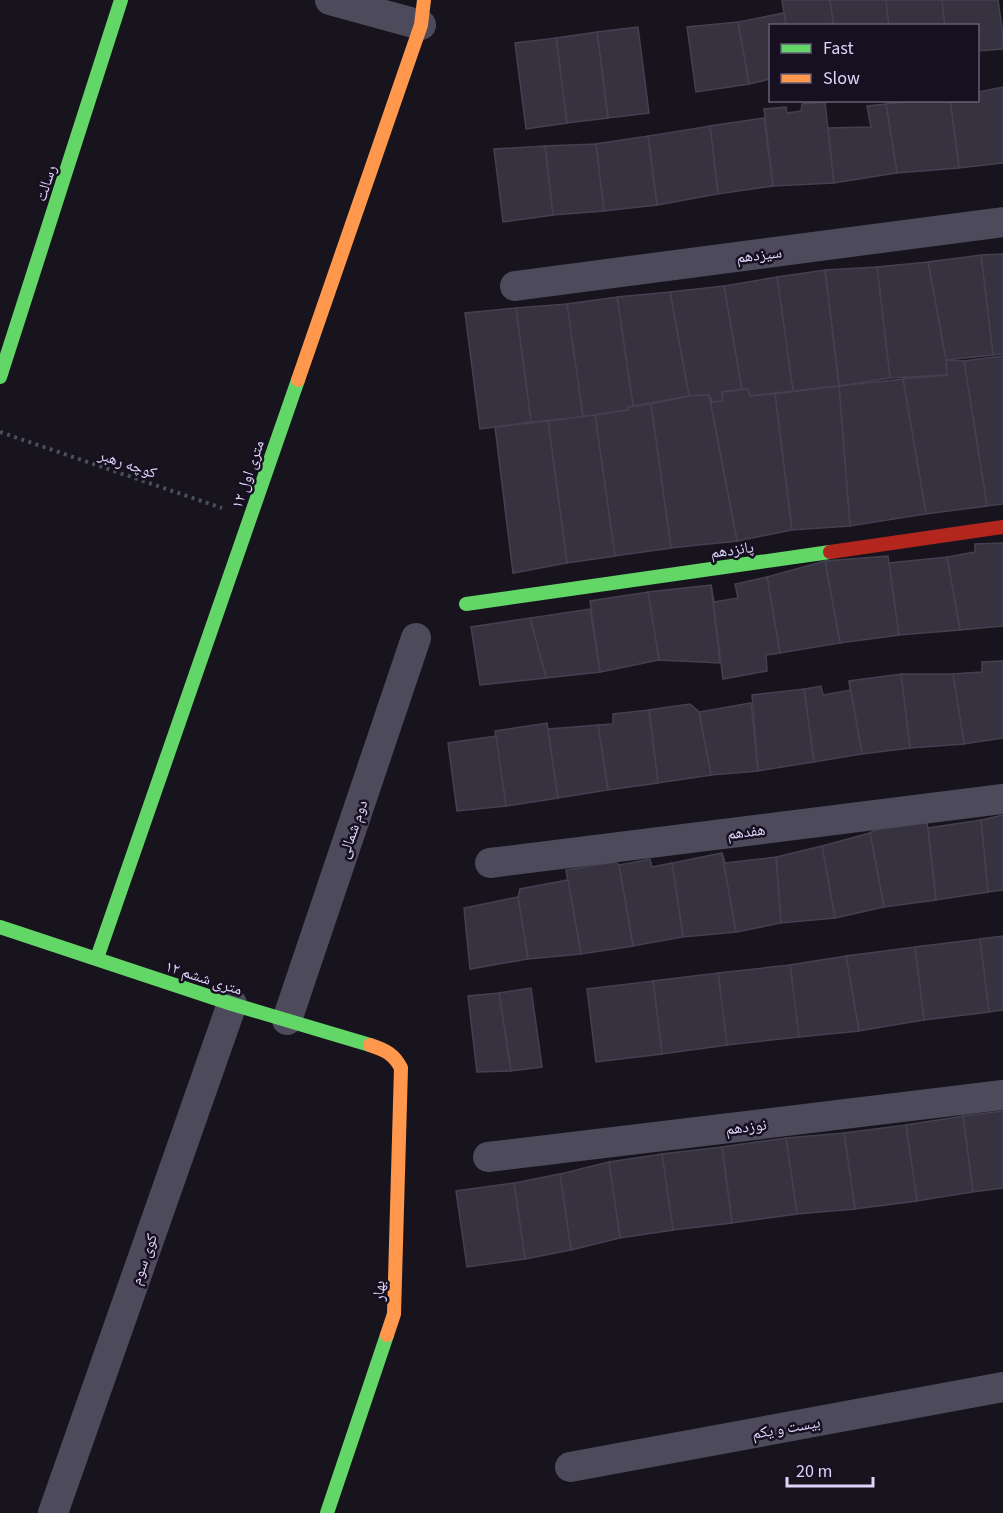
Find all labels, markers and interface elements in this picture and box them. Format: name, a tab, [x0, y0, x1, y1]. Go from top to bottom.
legend	[769, 24, 979, 102]
text: Fast	[823, 36, 854, 61]
text: Slow	[823, 66, 860, 91]
street label: رسالت	[30, 162, 62, 204]
street label: سیزدهم	[735, 241, 783, 269]
street label: ۱۲ متری اول	[226, 437, 270, 511]
street label: کوچه رهبر	[95, 443, 160, 484]
street label: پانزدهم	[709, 536, 756, 564]
street label: دوم شمالی	[333, 797, 373, 862]
street label: هفدهم	[726, 819, 767, 845]
street label: ۱۲ متری ششم	[162, 955, 245, 1001]
street label: نوزدهم	[724, 1114, 768, 1140]
street label: کوی سوم	[125, 1230, 163, 1288]
street label: بهار	[368, 1280, 390, 1303]
street label: بیست و یکم	[750, 1411, 822, 1445]
scale bar	[787, 1450, 872, 1488]
text: 20 m	[796, 1459, 832, 1484]

